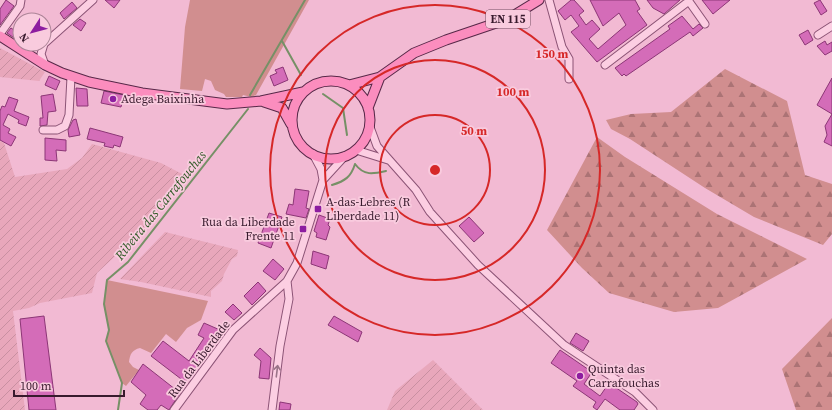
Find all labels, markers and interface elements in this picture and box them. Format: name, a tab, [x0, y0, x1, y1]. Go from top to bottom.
road number: EN 115	[486, 10, 530, 28]
north arrow	[12, 12, 52, 52]
text: N	[16, 30, 33, 45]
text: 150 m	[536, 46, 569, 62]
text: 100 m	[497, 84, 530, 100]
place label: Adega Baixinha	[121, 91, 205, 107]
marker: Adega Baixinha	[108, 94, 118, 104]
text: 50 m	[461, 123, 487, 139]
water label: Ribeira das Carrafouchas	[110, 147, 210, 264]
centre of rings	[428, 163, 442, 177]
place label: A-das-Lebres (R Liberdade 11)	[326, 194, 410, 224]
marker: A-das-Lebres (R Liberdade 11)	[313, 204, 323, 214]
place label: Rua da Liberdade Frente 11	[201, 214, 295, 244]
marker: Rua da Liberdade Frente 11	[298, 224, 308, 234]
street label: Rua da Liberdade	[164, 317, 234, 401]
place label: Quinta das Carrafouchas	[588, 361, 659, 391]
one-way arrow	[273, 365, 281, 378]
marker: Quinta das Carrafouchas	[575, 371, 585, 381]
scale bar	[14, 372, 124, 398]
text: 100 m	[20, 378, 52, 394]

